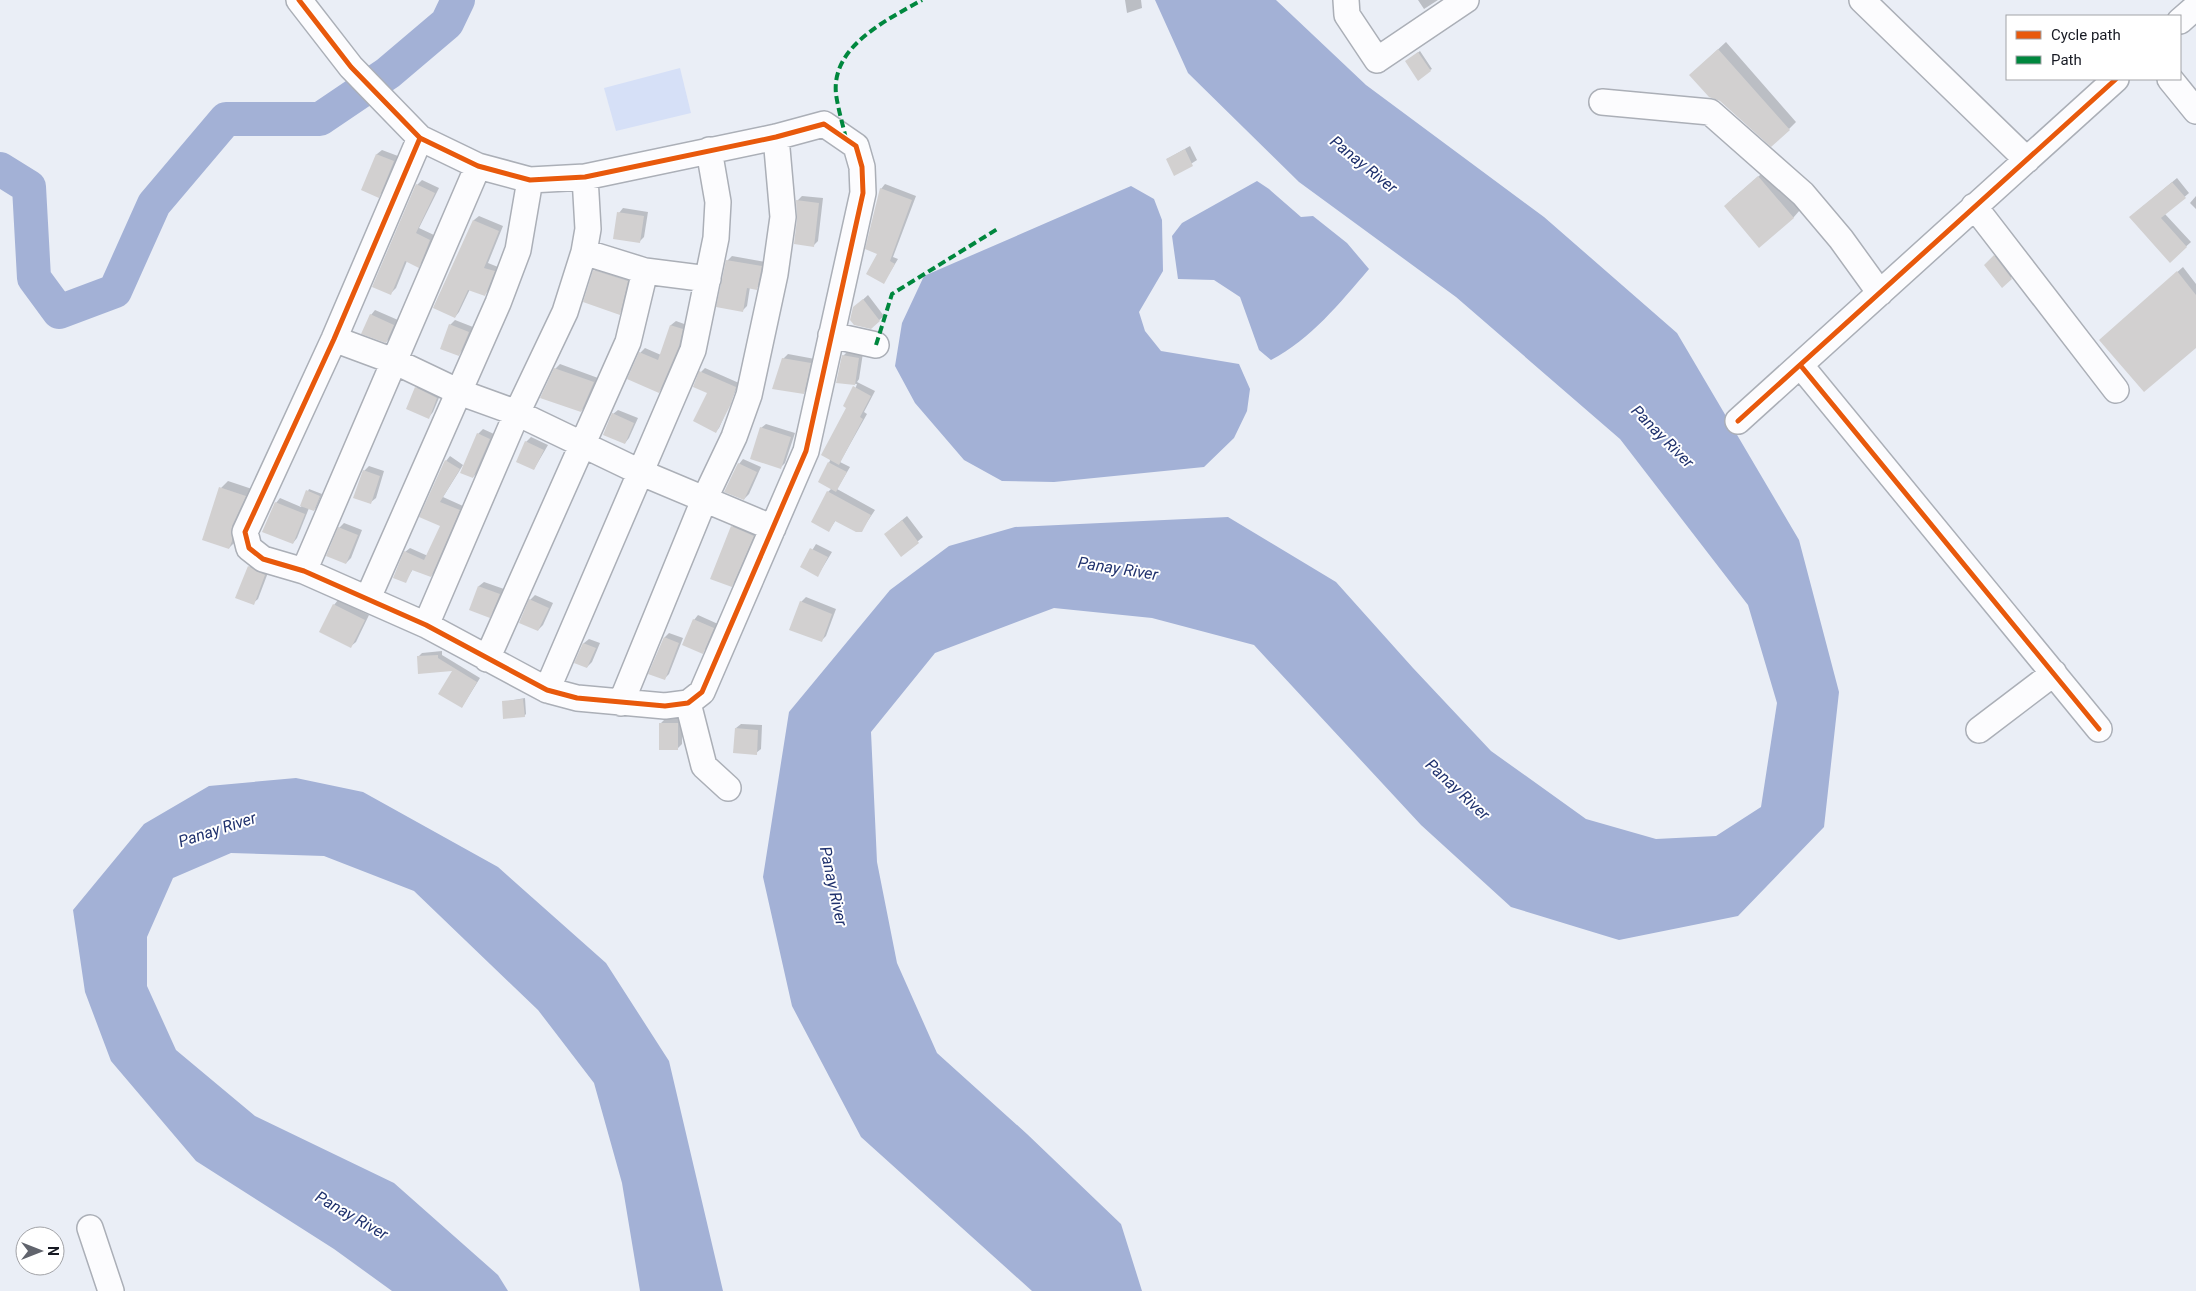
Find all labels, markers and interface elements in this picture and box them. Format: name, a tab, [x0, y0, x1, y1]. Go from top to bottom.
legend	[2006, 15, 2181, 80]
text: Cycle path	[2051, 26, 2121, 44]
text: Path	[2051, 51, 2082, 69]
water label: Panay River	[1326, 132, 1402, 198]
water label: Panay River	[1627, 401, 1698, 472]
water label: Panay River	[1077, 553, 1160, 584]
water label: Panay River	[1422, 755, 1494, 824]
water label: Panay River	[176, 808, 259, 851]
water label: Panay River	[816, 845, 851, 928]
water label: Panay River	[312, 1187, 392, 1244]
north arrow	[15, 1226, 65, 1276]
text: N	[45, 1246, 61, 1256]

